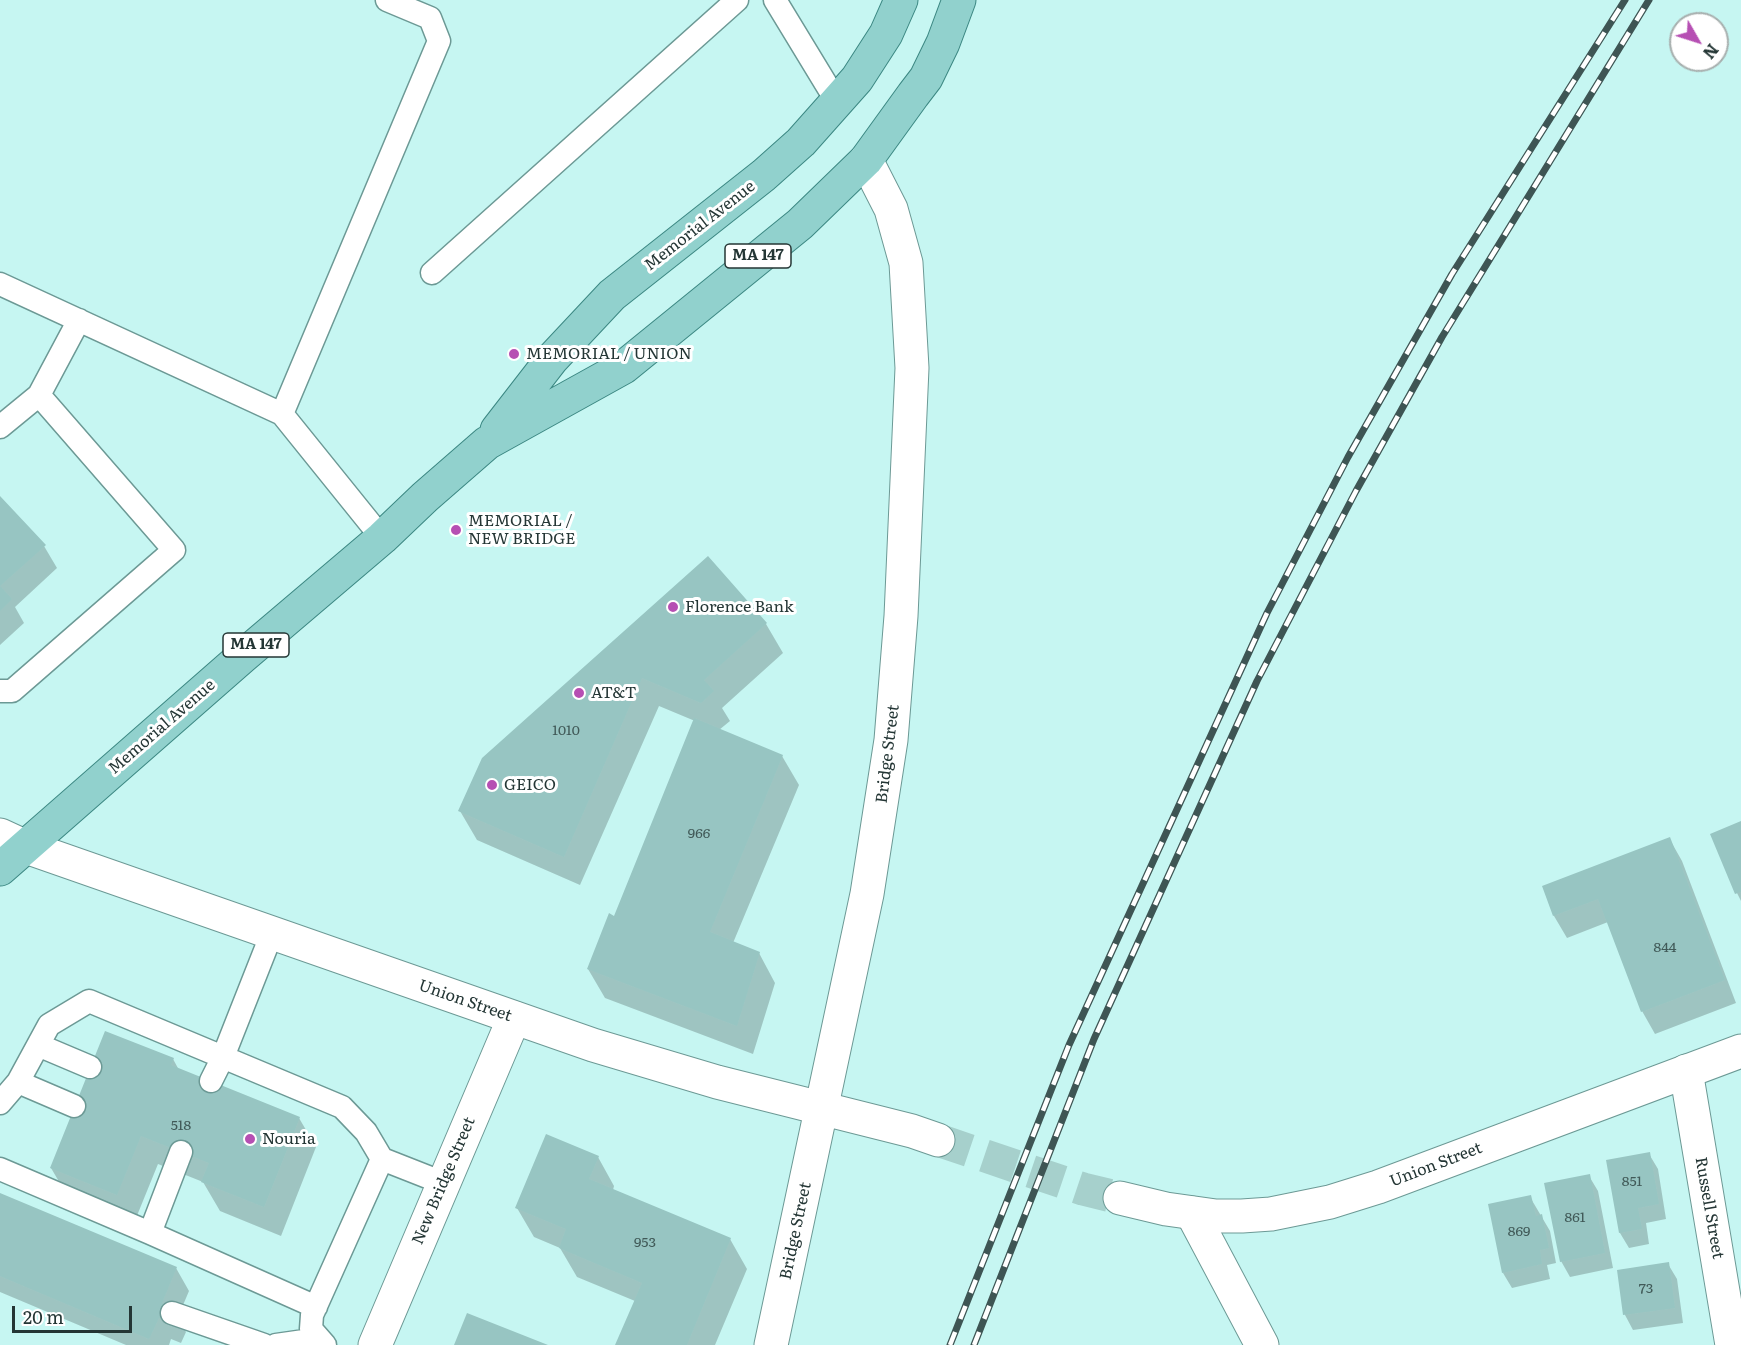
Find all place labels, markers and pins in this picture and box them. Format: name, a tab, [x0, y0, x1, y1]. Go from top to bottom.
place label: MEMORIAL / UNION	[526, 344, 692, 364]
marker: MEMORIAL / UNION	[507, 347, 521, 361]
place label: MEMORIAL / NEW BRIDGE	[468, 511, 575, 549]
marker: MEMORIAL / NEW BRIDGE	[449, 523, 463, 537]
place label: Florence Bank	[685, 597, 794, 617]
marker: Florence Bank	[666, 600, 680, 614]
place label: AT&T	[591, 683, 636, 703]
marker: AT&T	[572, 686, 586, 700]
place label: GEICO	[504, 775, 556, 795]
marker: GEICO	[485, 778, 499, 792]
place label: Nouria	[262, 1129, 316, 1149]
marker: Nouria	[243, 1132, 257, 1146]

